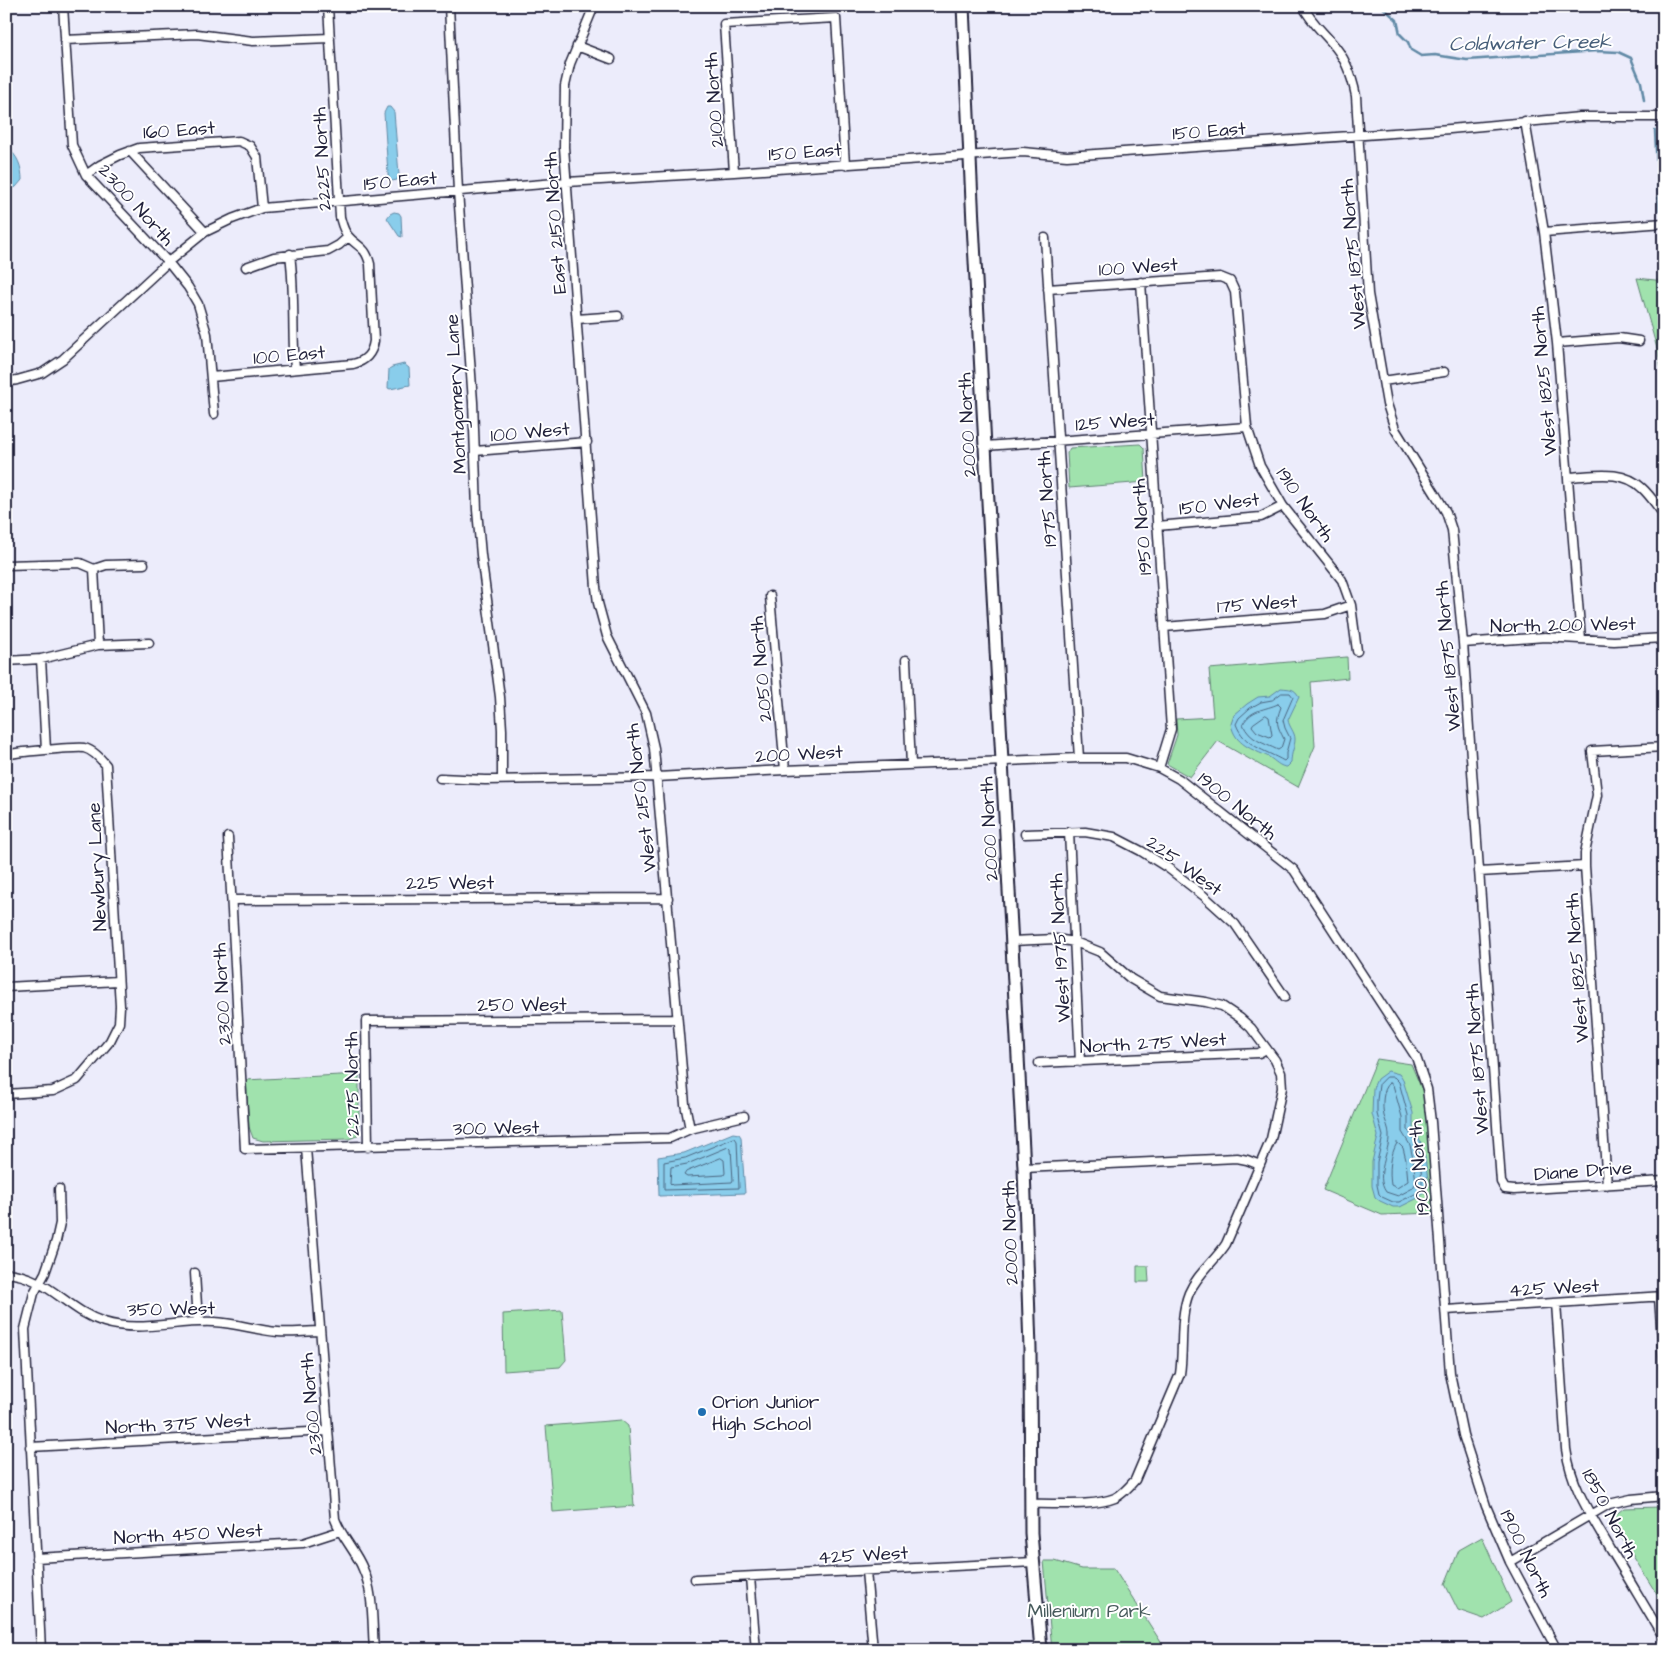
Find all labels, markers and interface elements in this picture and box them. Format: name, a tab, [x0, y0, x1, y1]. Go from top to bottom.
water label: Coldwater Creek	[1449, 28, 1612, 58]
street label: 2100 North	[698, 51, 731, 148]
street label: 2225 North	[306, 106, 339, 211]
street label: 160 East	[142, 114, 216, 146]
street label: 150 East	[1171, 115, 1247, 148]
street label: 150 East	[767, 136, 843, 169]
street label: East 2150 North	[537, 150, 574, 295]
street label: 2300 North	[92, 158, 181, 252]
street label: 150 East	[362, 165, 438, 198]
street label: West 1875 North	[1333, 177, 1374, 330]
street label: 100 West	[1098, 251, 1179, 284]
street label: West 1825 North	[1524, 304, 1564, 457]
street label: Montgomery Lane	[439, 313, 475, 475]
street label: 100 East	[252, 339, 327, 372]
street label: 2000 North	[951, 371, 984, 478]
street label: 125 West	[1074, 406, 1156, 439]
street label: 100 West	[489, 416, 571, 449]
street label: 1975 North	[1031, 449, 1064, 548]
street label: 1910 North	[1269, 462, 1341, 548]
street label: 1950 North	[1126, 477, 1159, 576]
street label: 150 West	[1177, 486, 1261, 523]
street label: West 1875 North	[1428, 579, 1469, 732]
street label: 175 West	[1216, 588, 1299, 621]
street label: North 200 West	[1490, 611, 1636, 640]
street label: 2050 North	[743, 614, 780, 723]
street label: West 2150 North	[619, 721, 664, 874]
street label: 200 West	[755, 739, 844, 770]
street label: 1900 North	[1192, 766, 1283, 847]
street label: 2000 North	[973, 775, 1006, 882]
street label: Newbury Lane	[81, 802, 115, 932]
street label: 225 West	[1141, 829, 1228, 903]
street label: 225 West	[406, 870, 494, 897]
street label: West 1975 North	[1043, 872, 1078, 1023]
street label: West 1825 North	[1559, 892, 1596, 1044]
street label: 2300 North	[206, 942, 239, 1046]
street label: West 1875 North	[1459, 982, 1496, 1135]
street label: 250 West	[477, 992, 567, 1019]
street label: North 275 West	[1079, 1026, 1227, 1061]
street label: 2275 North	[338, 1031, 367, 1137]
street label: 300 West	[452, 1114, 540, 1143]
street label: 1900 North	[1402, 1119, 1437, 1216]
street label: Diane Drive	[1533, 1155, 1633, 1188]
street label: 2000 North	[995, 1180, 1026, 1286]
street label: 425 West	[1508, 1273, 1600, 1304]
street label: 350 West	[127, 1295, 216, 1324]
street label: 2300 North	[294, 1351, 329, 1456]
place label: Orion Junior High School	[712, 1389, 820, 1439]
marker: Orion Junior High School	[696, 1406, 708, 1418]
street label: North 375 West	[105, 1407, 252, 1442]
street label: 1850 North	[1575, 1464, 1645, 1564]
street label: 1900 North	[1493, 1505, 1559, 1603]
street label: North 450 West	[113, 1517, 264, 1552]
street label: 425 West	[817, 1540, 909, 1571]
park label: Millenium Park	[1027, 1598, 1151, 1625]

